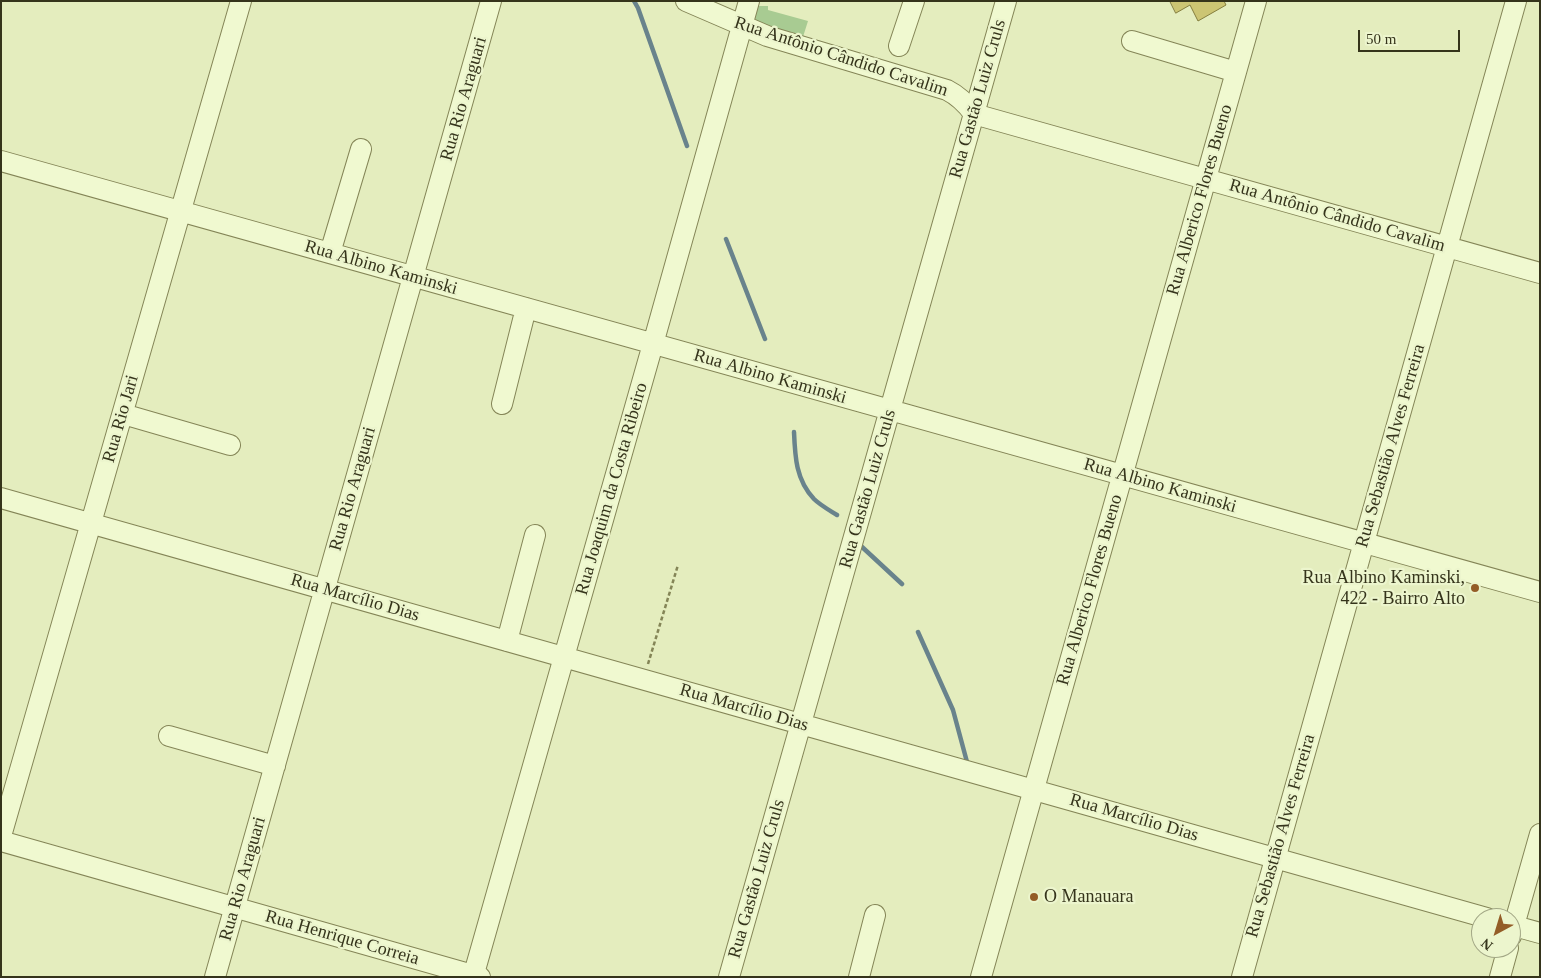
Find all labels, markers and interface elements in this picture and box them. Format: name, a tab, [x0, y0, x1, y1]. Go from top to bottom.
street label: Rua Antônio Cândido Cavalim	[731, 12, 951, 102]
street label: Rua Gastão Luiz Cruls	[945, 17, 1011, 181]
scale bar	[1361, 20, 1464, 52]
text: 50 m	[1366, 31, 1396, 47]
street label: Rua Rio Araguari	[436, 35, 492, 163]
street label: Rua Alberico Flores Bueno	[1162, 102, 1238, 298]
street label: Rua Antônio Cândido Cavalim	[1227, 175, 1447, 257]
street label: Rua Albino Kaminski	[302, 236, 460, 300]
street label: Rua Sebastião Alves Ferreira	[1352, 342, 1430, 550]
street label: Rua Albino Kaminski	[691, 345, 849, 409]
street label: Rua Rio Jari	[98, 373, 144, 465]
street label: Rua Joaquim da Costa Ribeiro	[571, 380, 653, 598]
street label: Rua Gastão Luiz Cruls	[835, 407, 901, 571]
street label: Rua Rio Araguari	[325, 425, 381, 553]
street label: Rua Albino Kaminski	[1081, 454, 1239, 518]
street label: Rua Alberico Flores Bueno	[1052, 492, 1128, 688]
place label: Rua Albino Kaminski, 422 - Bairro Alto	[1303, 567, 1465, 610]
street label: Rua Marcílio Dias	[288, 569, 422, 627]
marker: Rua Albino Kaminski, 422 - Bairro Alto	[1469, 582, 1481, 594]
street label: Rua Marcílio Dias	[677, 679, 811, 737]
street label: Rua Sebastião Alves Ferreira	[1242, 732, 1320, 940]
street label: Rua Marcílio Dias	[1067, 789, 1201, 847]
street label: Rua Gastão Luiz Cruls	[724, 797, 790, 961]
street label: Rua Rio Araguari	[215, 815, 271, 943]
place label: O Manauara	[1044, 886, 1133, 908]
marker: O Manauara	[1028, 891, 1040, 903]
street label: Rua Henrique Correia	[263, 906, 421, 970]
north arrow	[1471, 908, 1521, 958]
text: N	[1478, 935, 1496, 953]

